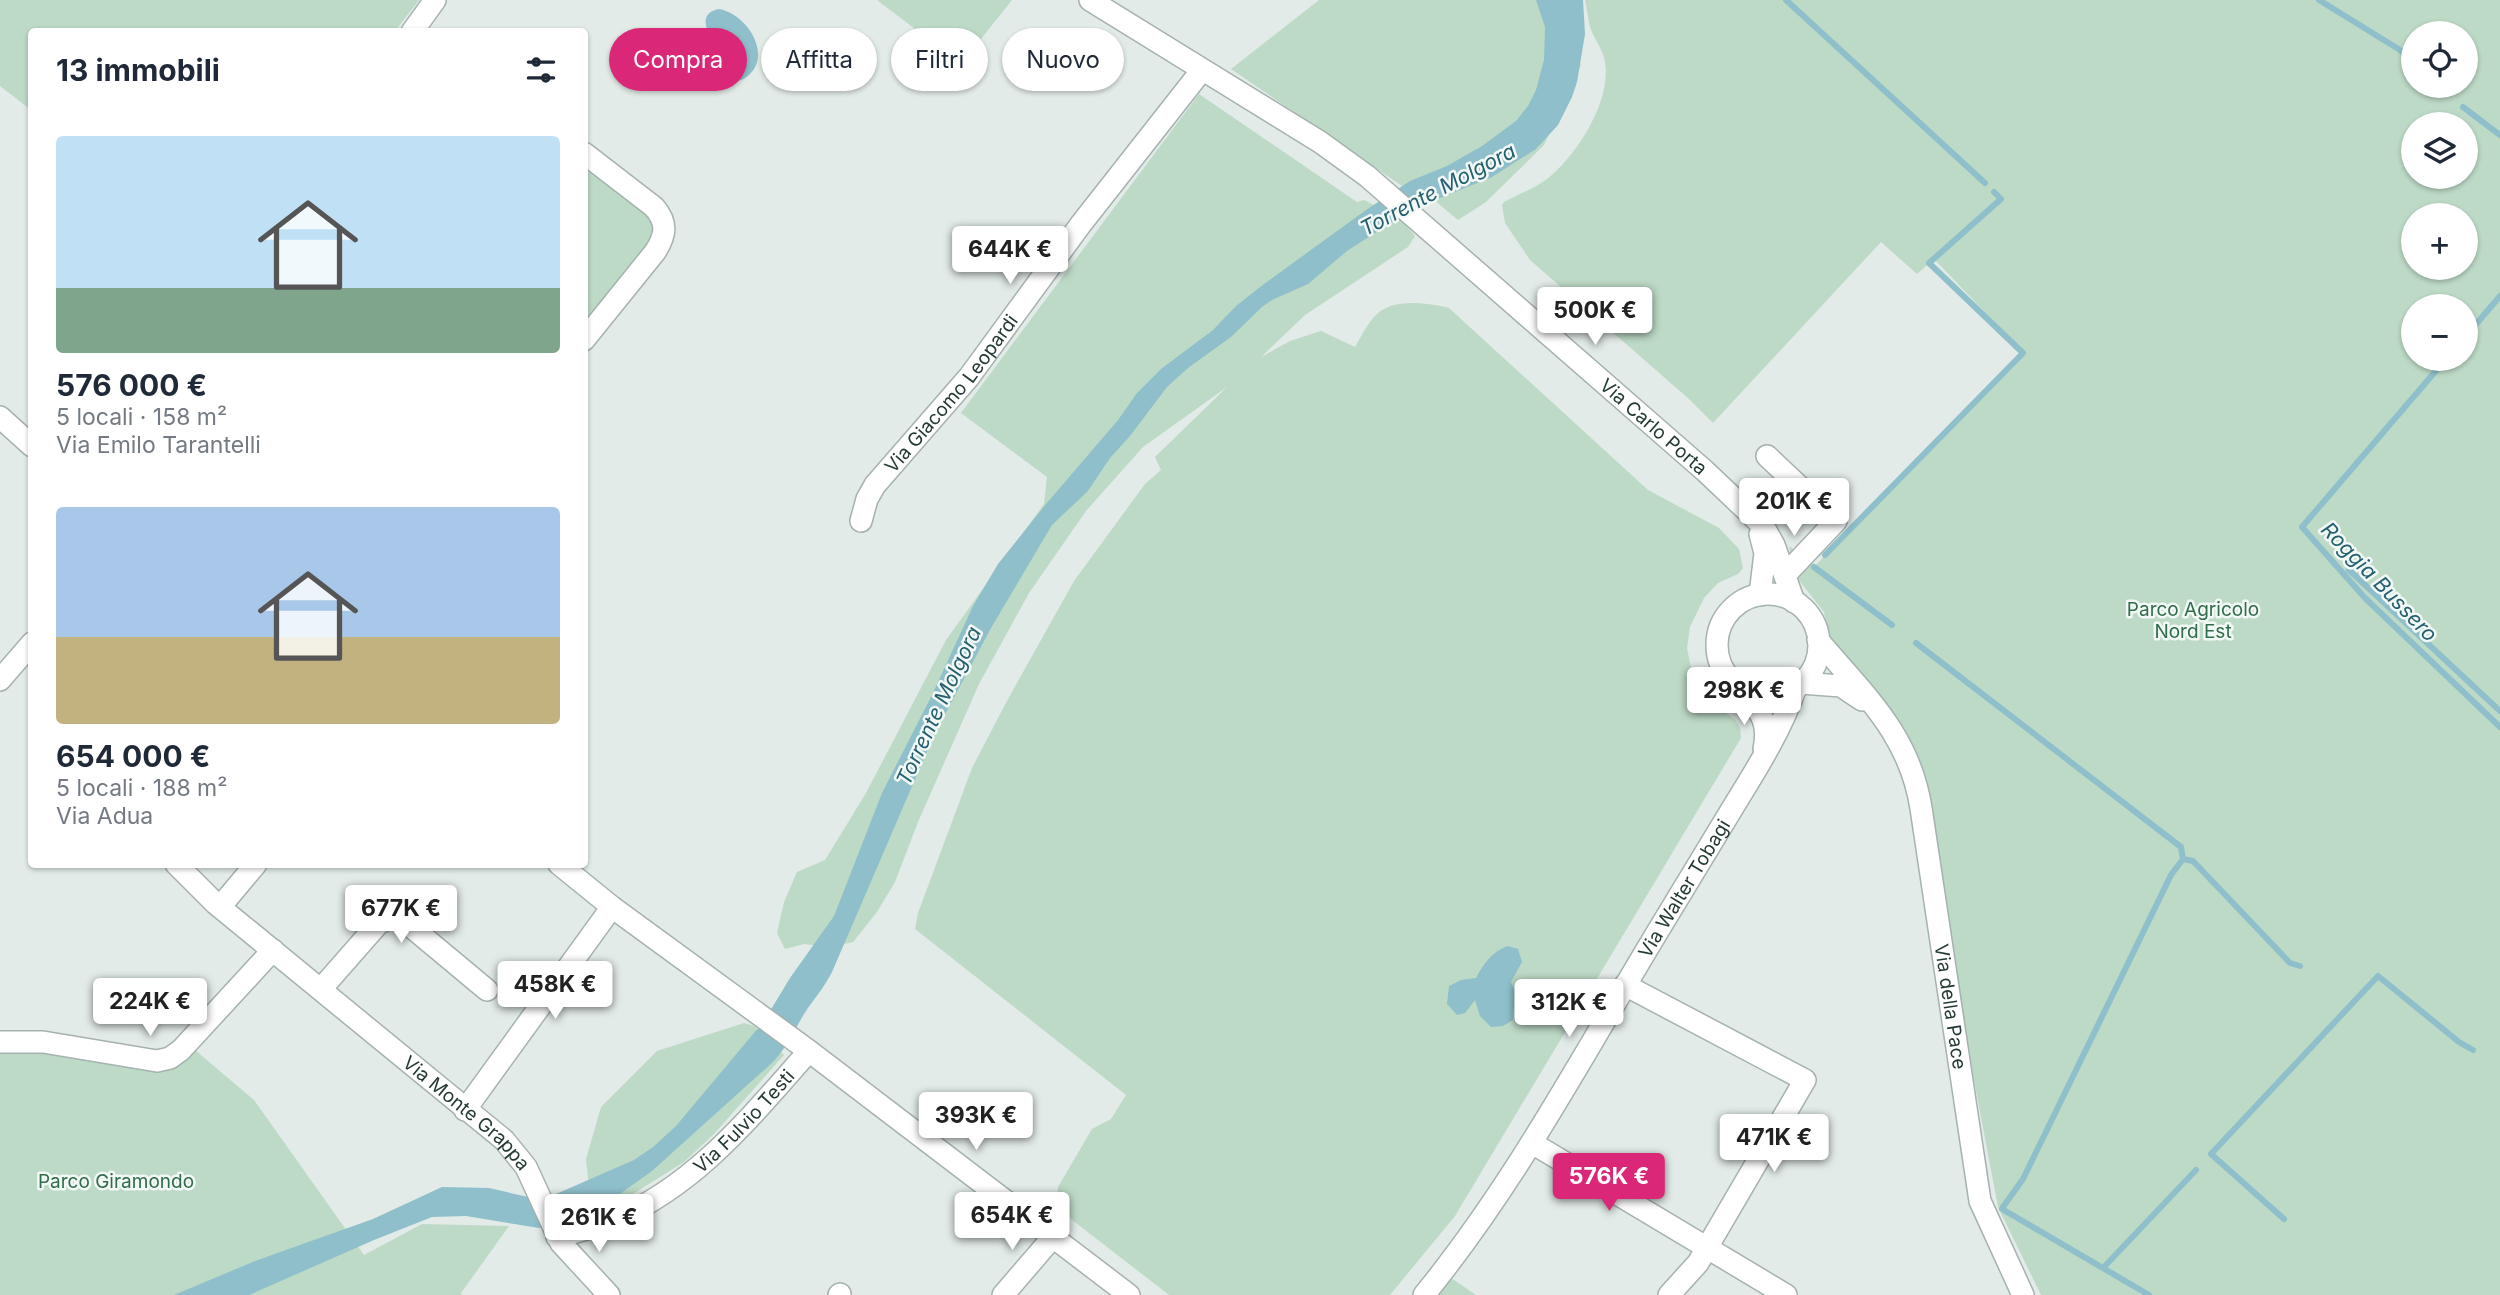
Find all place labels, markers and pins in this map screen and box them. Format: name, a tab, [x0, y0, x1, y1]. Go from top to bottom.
pin: 644K €	[953, 226, 1067, 286]
pin: 500K €	[1538, 288, 1652, 347]
pin: 201K €	[1737, 478, 1851, 538]
pin: 298K €	[1687, 668, 1801, 727]
pin: 677K €	[344, 886, 458, 945]
pin: 458K €	[498, 962, 612, 1021]
pin: 224K €	[93, 978, 207, 1038]
pin: 312K €	[1512, 979, 1626, 1039]
pin: 393K €	[919, 1092, 1033, 1152]
pin: 471K €	[1717, 1114, 1831, 1174]
pin: 576K €	[1552, 1154, 1666, 1213]
pin: 654K €	[955, 1192, 1069, 1252]
pin: 261K €	[542, 1194, 656, 1254]

